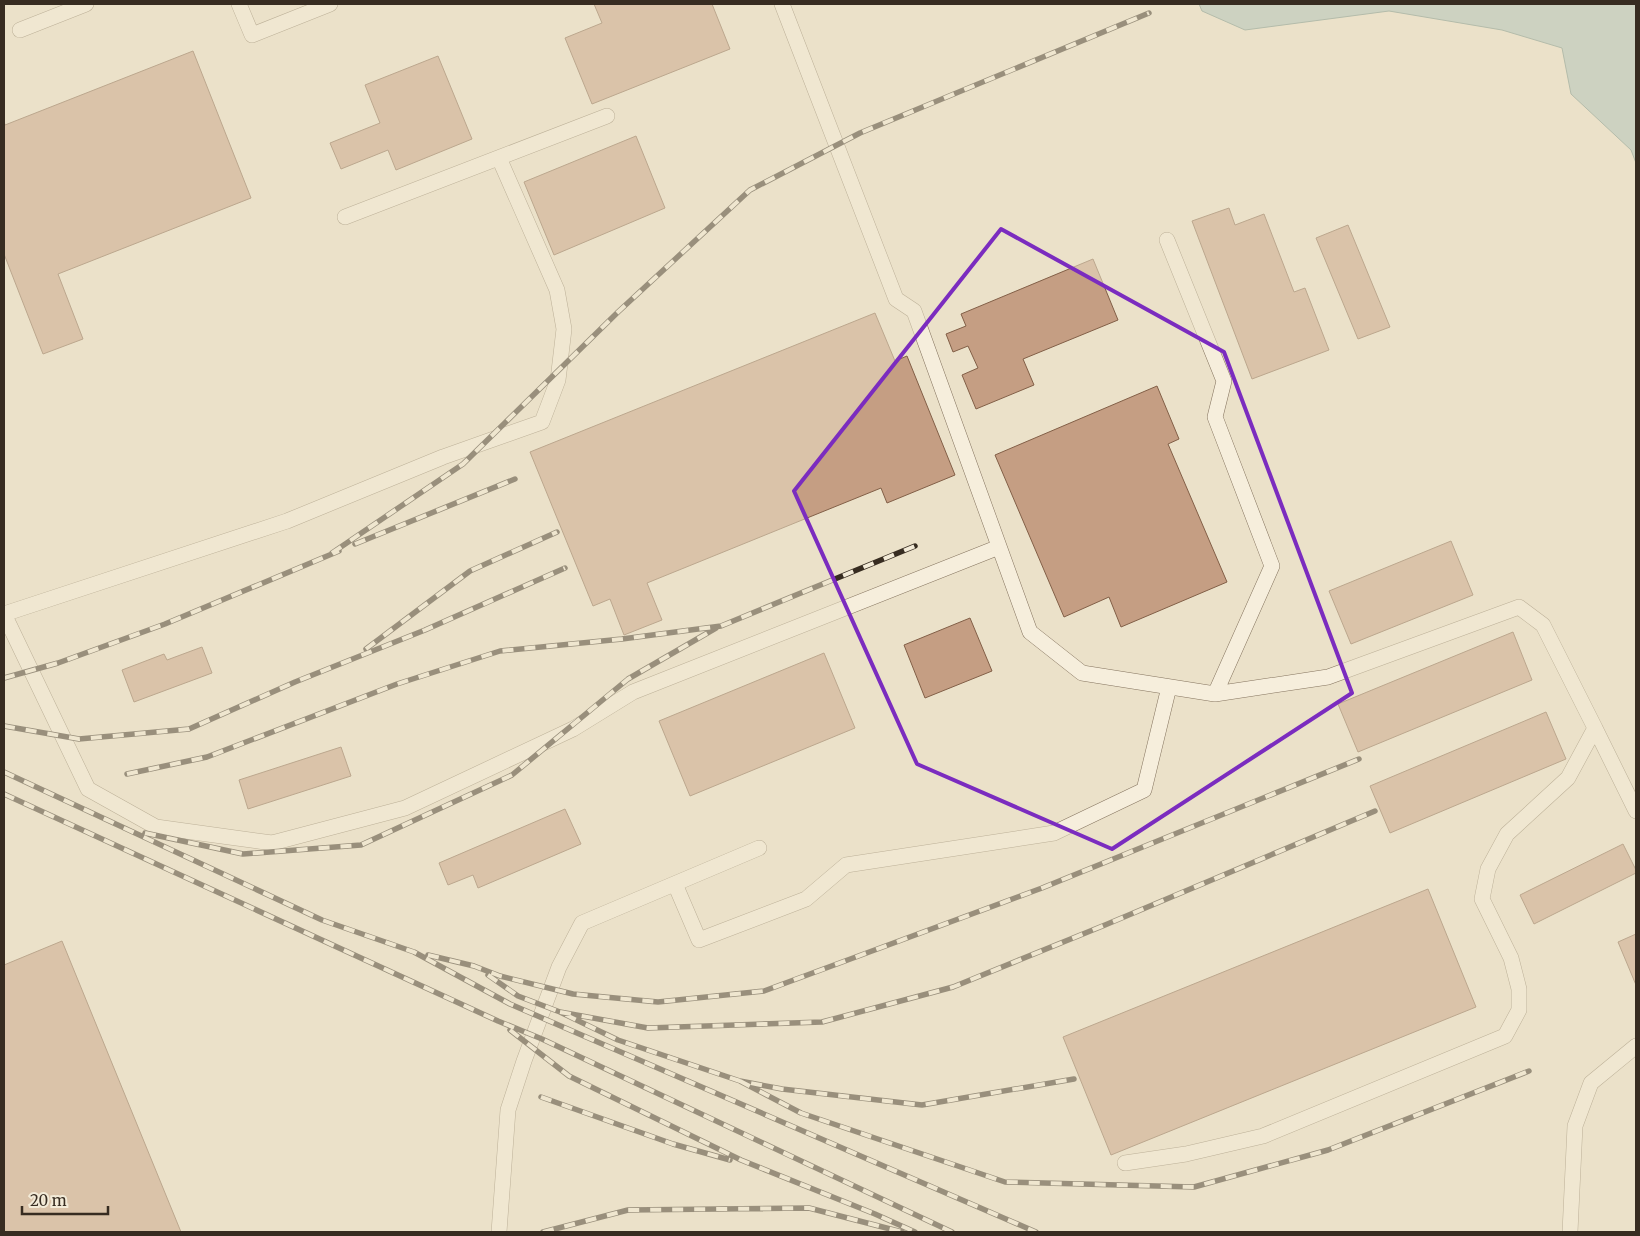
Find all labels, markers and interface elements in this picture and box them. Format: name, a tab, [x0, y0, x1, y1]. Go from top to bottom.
scale bar	[22, 1184, 109, 1216]
text: 20 m	[30, 1191, 67, 1210]

